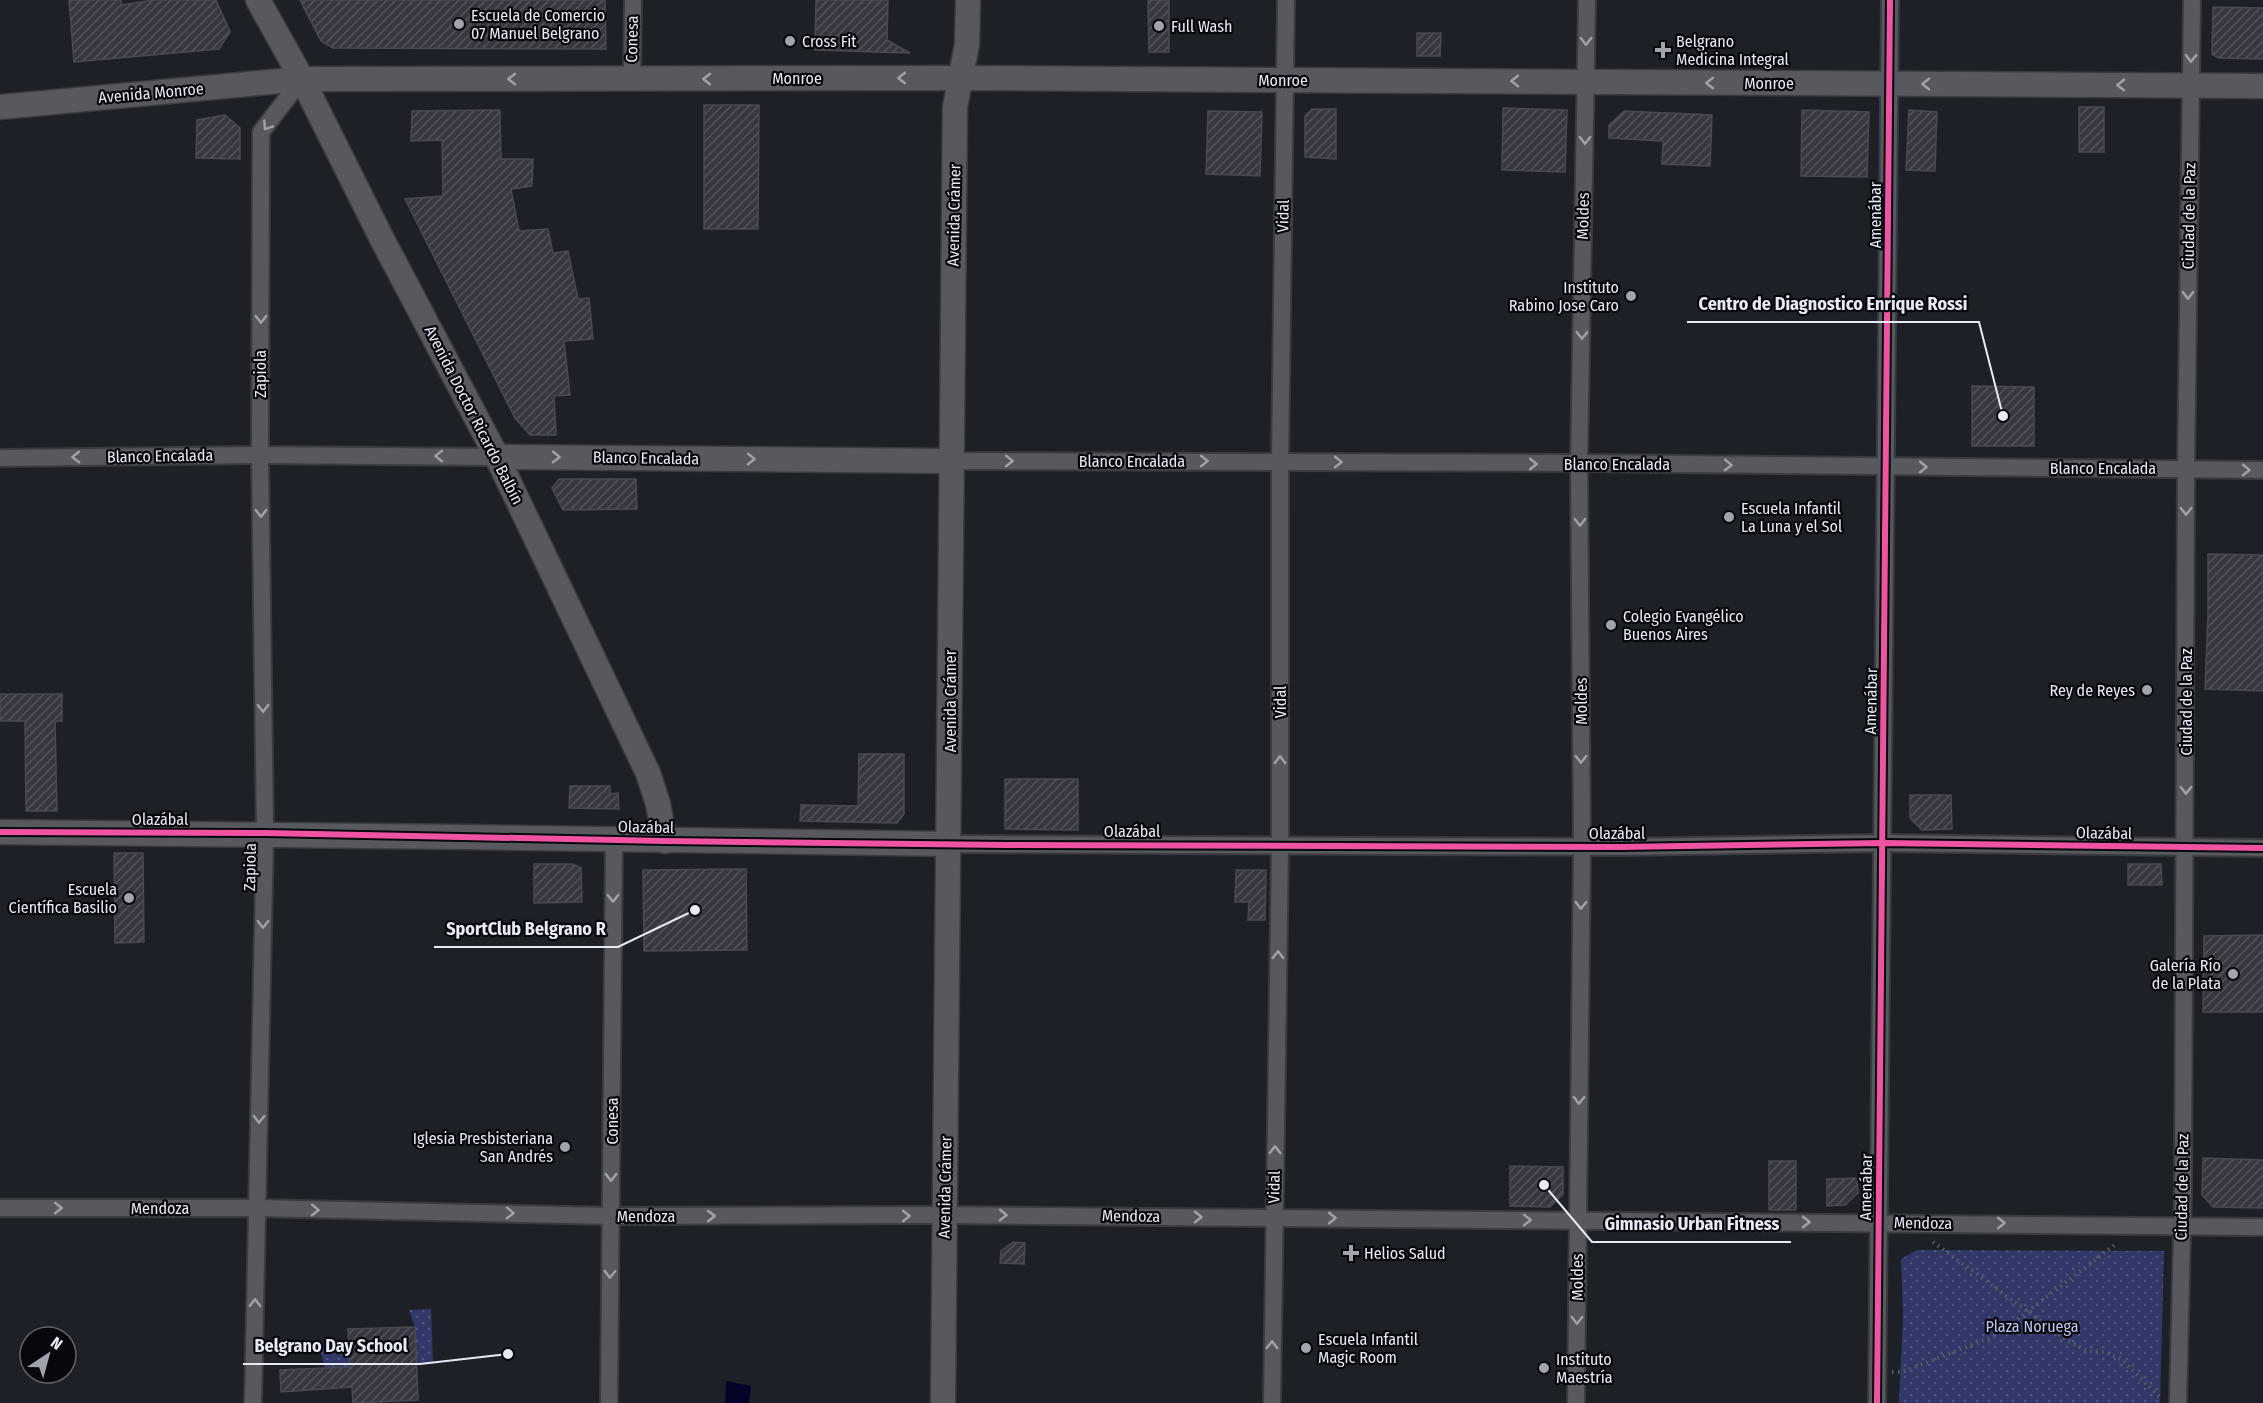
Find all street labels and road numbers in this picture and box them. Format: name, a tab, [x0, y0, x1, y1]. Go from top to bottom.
street label: Conesa	[622, 15, 642, 63]
street label: Monroe	[772, 69, 822, 88]
street label: Monroe	[1258, 71, 1308, 90]
street label: Monroe	[1744, 74, 1794, 93]
street label: Avenida Monroe	[98, 79, 205, 107]
street label: Ciudad de la Paz	[2179, 162, 2199, 270]
street label: Avenida Crámer	[944, 163, 964, 266]
street label: Amenábar	[1866, 181, 1885, 248]
street label: Moldes	[1573, 192, 1593, 240]
street label: Vidal	[1273, 200, 1293, 232]
street label: Avenida Doctor Ricardo Balbín	[421, 322, 527, 508]
street label: Zapiola	[251, 350, 270, 398]
street label: Blanco Encalada	[107, 446, 214, 466]
street label: Blanco Encalada	[593, 448, 700, 468]
street label: Blanco Encalada	[1079, 452, 1185, 471]
street label: Blanco Encalada	[1564, 455, 1670, 474]
street label: Blanco Encalada	[2050, 459, 2156, 478]
street label: Avenida Crámer	[941, 649, 960, 752]
street label: Ciudad de la Paz	[2177, 649, 2196, 755]
street label: Amenábar	[1861, 667, 1881, 735]
street label: Moldes	[1572, 677, 1591, 725]
street label: Vidal	[1271, 686, 1290, 718]
street label: Olazábal	[132, 810, 188, 829]
street label: Olazábal	[618, 817, 674, 837]
street label: Olazábal	[1104, 822, 1160, 841]
street label: Olazábal	[2076, 823, 2132, 843]
street label: Olazábal	[1589, 824, 1645, 843]
street label: Zapiola	[240, 843, 260, 891]
street label: Conesa	[603, 1097, 622, 1145]
street label: Ciudad de la Paz	[2172, 1133, 2192, 1241]
street label: Avenida Crámer	[935, 1135, 955, 1238]
street label: Amenábar	[1856, 1153, 1876, 1221]
street label: Vidal	[1264, 1171, 1284, 1203]
street label: Mendoza	[131, 1199, 189, 1218]
street label: Mendoza	[1102, 1206, 1161, 1226]
street label: Mendoza	[617, 1207, 675, 1226]
street label: Mendoza	[1894, 1213, 1953, 1233]
street label: Moldes	[1568, 1253, 1587, 1301]

